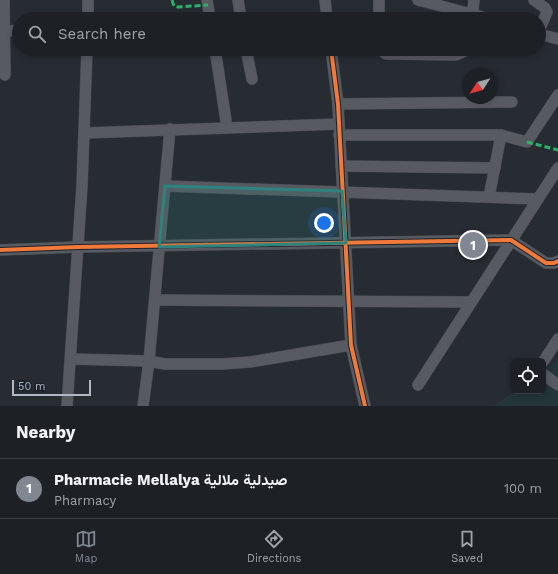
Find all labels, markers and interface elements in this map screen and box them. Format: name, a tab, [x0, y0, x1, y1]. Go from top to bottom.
search box	[12, 12, 546, 56]
icon: search	[26, 23, 48, 45]
text: Search here	[58, 25, 146, 43]
north arrow	[462, 68, 498, 104]
your location	[314, 213, 334, 233]
pin: 1	[460, 230, 486, 260]
map controls	[510, 358, 546, 394]
button: locate	[510, 358, 546, 394]
scale bar	[12, 378, 91, 397]
text: 50 m	[18, 380, 45, 393]
text: Nearby	[16, 422, 75, 442]
text: Pharmacie Mellalya صيدلية ملالية	[54, 471, 288, 489]
text: 1	[26, 481, 32, 496]
text: 100 m	[504, 481, 542, 496]
text: Pharmacy	[54, 493, 116, 508]
tab: Map	[75, 528, 97, 565]
tab: Directions	[247, 528, 301, 565]
tab: Saved	[451, 528, 483, 565]

